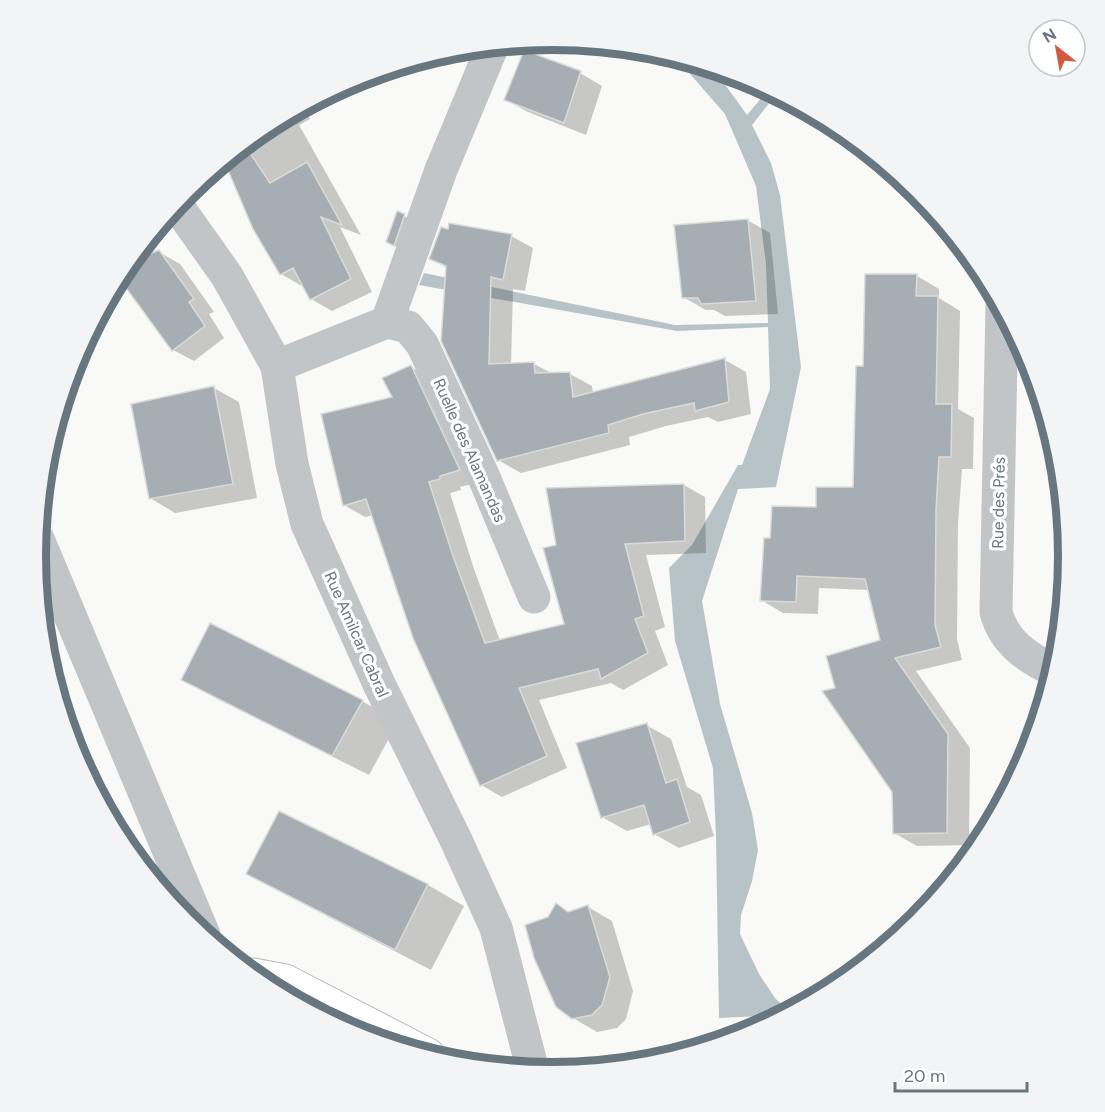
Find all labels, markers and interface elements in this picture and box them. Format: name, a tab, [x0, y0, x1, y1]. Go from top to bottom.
north arrow	[1027, 18, 1087, 78]
text: N	[1039, 24, 1060, 47]
street label: Ruelle des Alamandas	[429, 375, 510, 525]
street label: Rue des Prés	[988, 457, 1009, 549]
street label: Rue Amilcar Cabral	[320, 568, 393, 700]
scale bar	[895, 1055, 1027, 1093]
text: 20 m	[904, 1065, 945, 1087]

